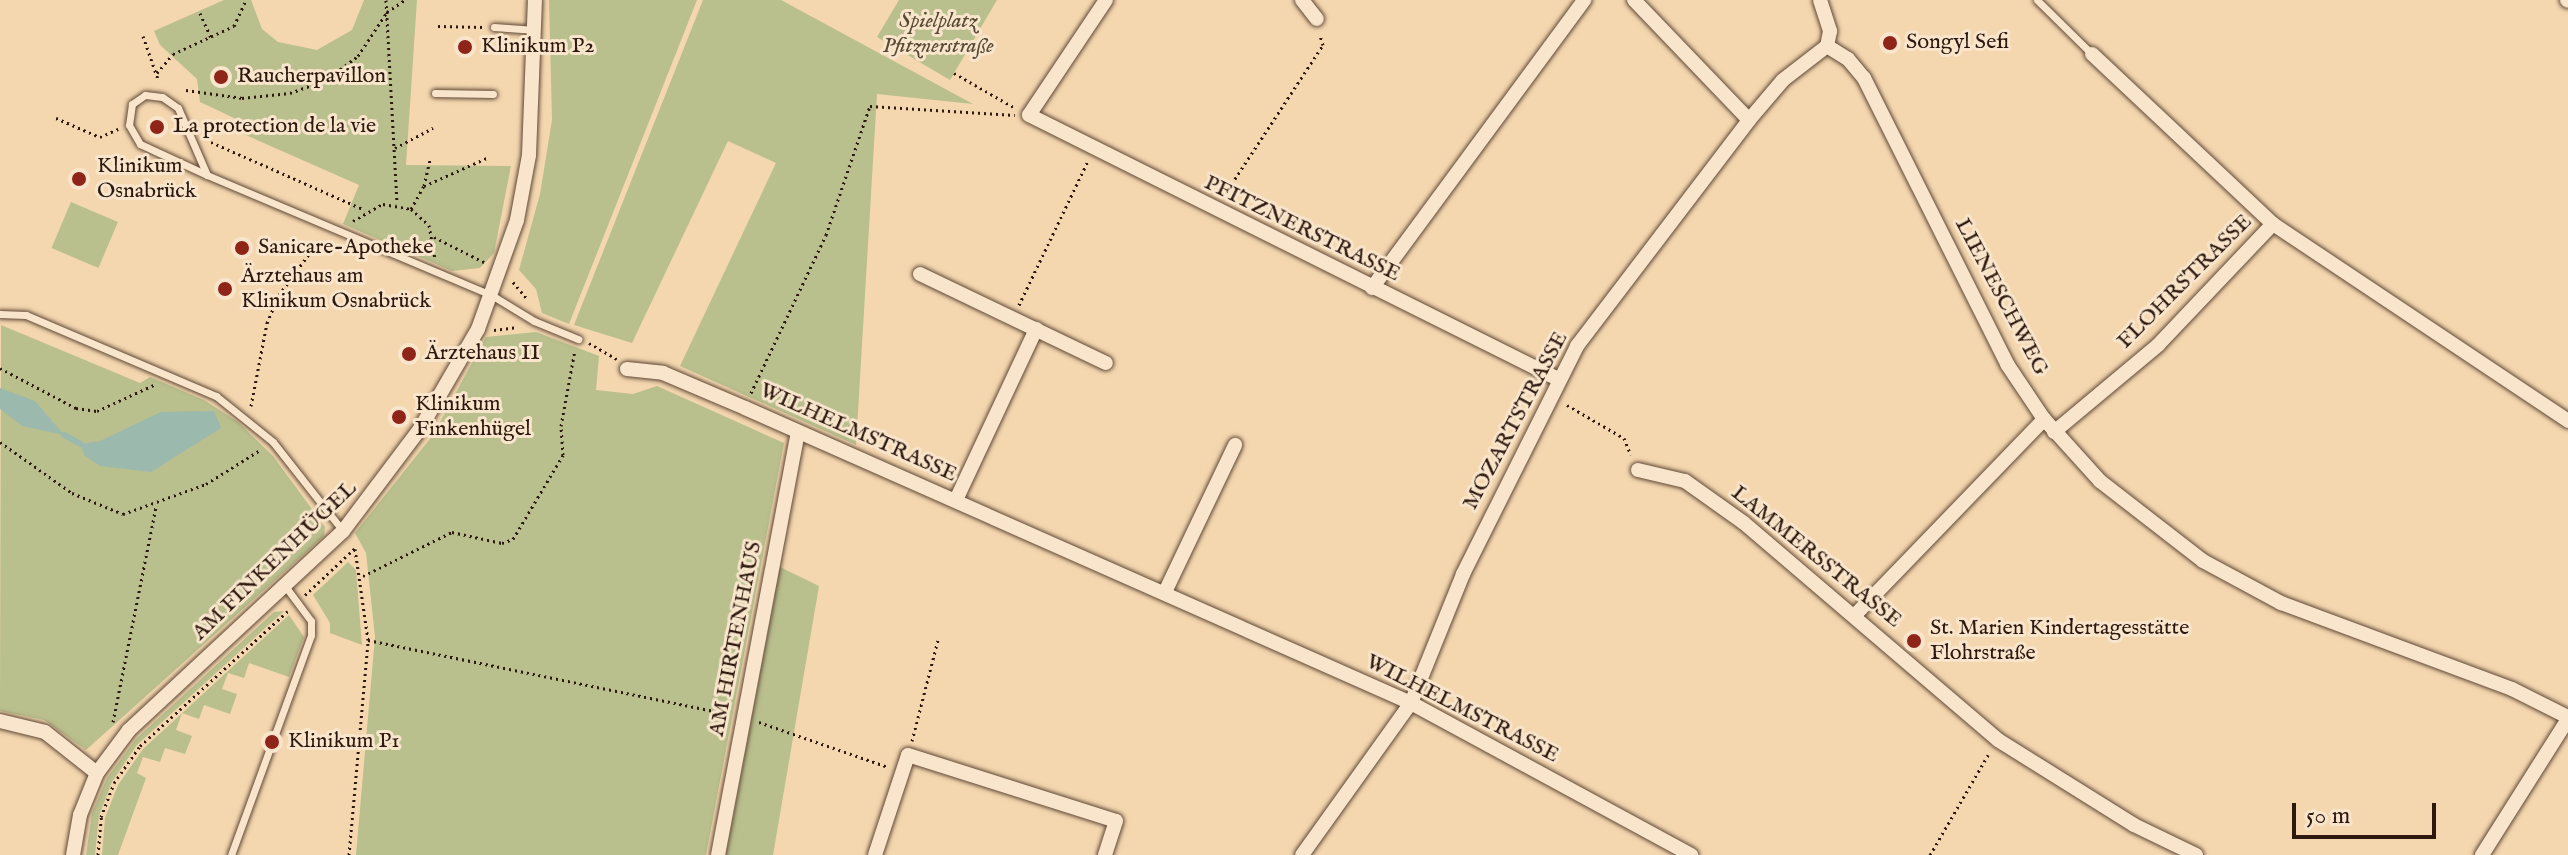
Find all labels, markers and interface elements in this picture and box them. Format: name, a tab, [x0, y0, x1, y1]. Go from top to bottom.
park label: Spielplatz Pfitznerstraße	[882, 8, 994, 60]
place label: Songyl Sefi	[1906, 30, 2009, 56]
place label: Klinikum P2	[481, 34, 594, 60]
marker: Songyl Sefi	[1881, 34, 1899, 52]
marker: Klinikum P2	[456, 38, 474, 56]
place label: Raucherpavillon	[237, 64, 386, 90]
marker: Raucherpavillon	[212, 68, 230, 86]
place label: La protection de la vie	[173, 114, 376, 140]
marker: La protection de la vie	[148, 118, 166, 136]
place label: Klinikum Osnabrück	[97, 153, 197, 204]
marker: Klinikum Osnabrück	[68, 168, 90, 190]
street label: PFITZNERSTRASSE	[1200, 170, 1404, 288]
street label: FLOHRSTRASSE	[2112, 209, 2258, 355]
street label: LIENESCHWEG	[1948, 214, 2054, 380]
place label: Sanicare-Apotheke	[258, 235, 433, 261]
marker: Sanicare-Apotheke	[233, 239, 251, 257]
place label: Ärztehaus am Klinikum Osnabrück	[241, 263, 431, 314]
marker: Ärztehaus am Klinikum Osnabrück	[216, 280, 234, 298]
street label: MOZARTSTRASSE	[1458, 327, 1574, 515]
place label: Ärztehaus II	[425, 341, 540, 367]
marker: Ärztehaus II	[400, 345, 418, 363]
street label: WILHELMSTRASSE	[755, 378, 961, 488]
place label: Klinikum Finkenhügel	[415, 391, 531, 442]
marker: Klinikum Finkenhügel	[390, 408, 408, 426]
street label: AM FINKENHÜGEL	[187, 476, 363, 646]
street label: LAMMERSSTRASSE	[1725, 480, 1907, 634]
street label: AM HIRTENHAUS	[704, 539, 768, 739]
place label: St. Marien Kindertagesstätte Flohrstraße	[1930, 615, 2189, 666]
marker: St. Marien Kindertagesstätte Flohrstraße	[1905, 632, 1923, 650]
street label: WILHELMSTRASSE	[1361, 649, 1563, 769]
place label: Klinikum P1	[288, 729, 399, 755]
marker: Klinikum P1	[263, 733, 281, 751]
scale bar	[2296, 787, 2440, 837]
text: 50 m	[2306, 801, 2350, 832]

